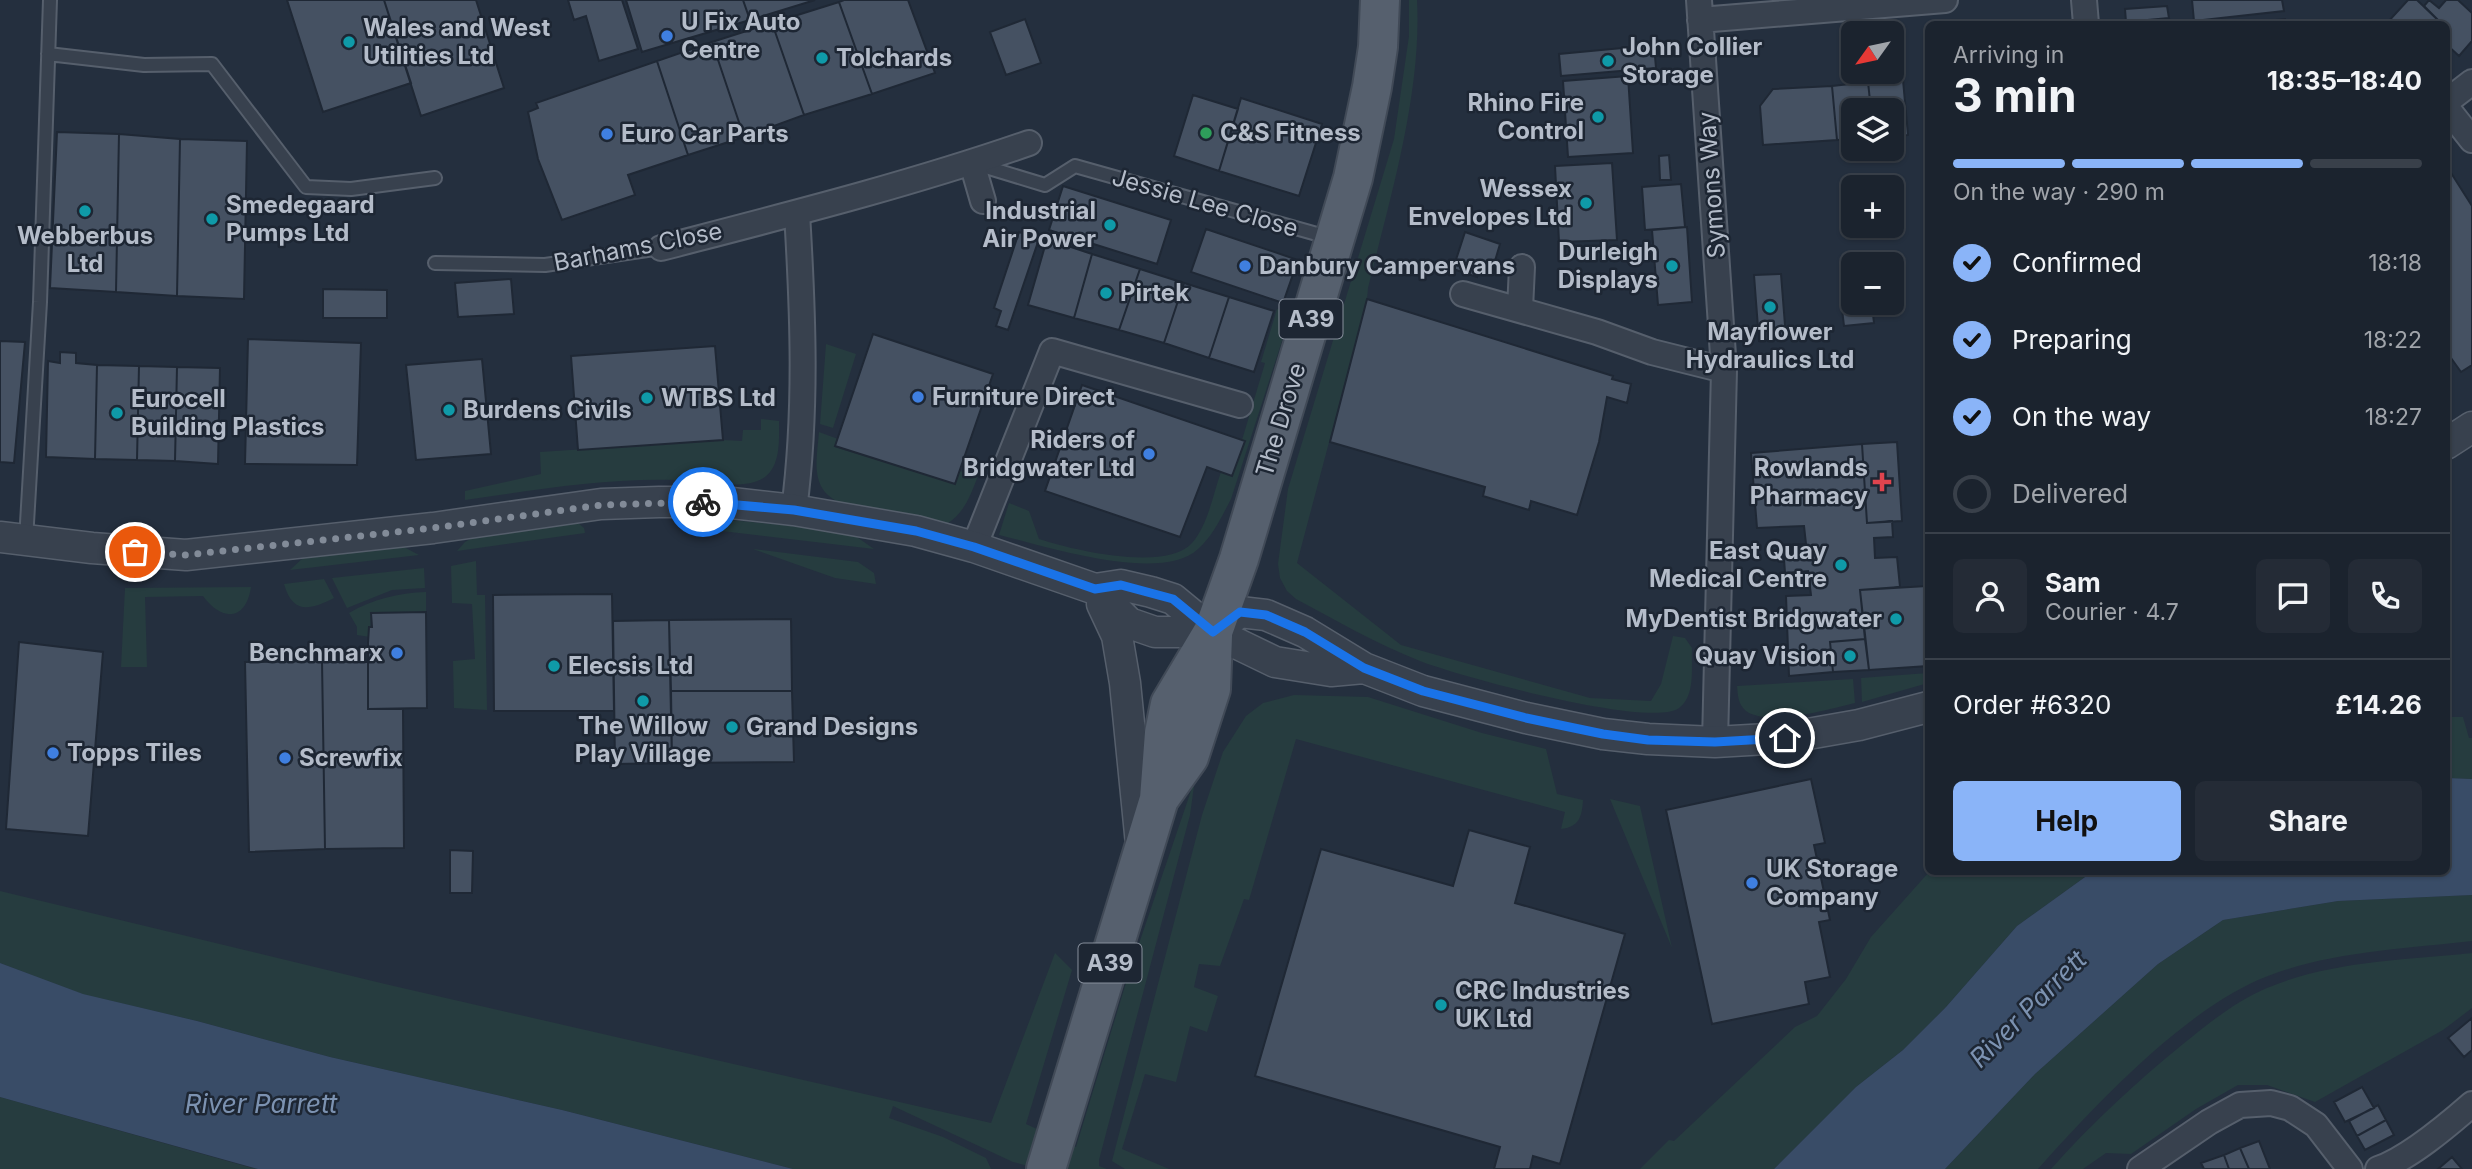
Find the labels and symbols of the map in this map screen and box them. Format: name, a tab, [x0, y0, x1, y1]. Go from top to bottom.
place label: U Fix Auto Centre	[681, 7, 801, 64]
place label: Wales and West Utilities Ltd	[363, 13, 551, 70]
north arrow	[1841, 21, 1904, 84]
marker: U Fix Auto Centre	[659, 28, 675, 44]
place label: John Collier Storage	[1622, 32, 1763, 89]
marker: Wales and West Utilities Ltd	[341, 34, 357, 50]
place label: Tolchards	[836, 43, 952, 72]
marker: Tolchards	[814, 50, 830, 66]
marker: John Collier Storage	[1600, 53, 1616, 69]
place label: Rhino Fire Control	[1467, 88, 1584, 145]
marker: Rhino Fire Control	[1590, 109, 1606, 125]
street label: Symons Way	[1692, 111, 1731, 259]
place label: C&S Fitness	[1220, 118, 1361, 147]
place label: Euro Car Parts	[621, 119, 789, 148]
marker: C&S Fitness	[1198, 125, 1214, 141]
marker: Euro Car Parts	[599, 126, 615, 142]
street label: Jessie Lee Close	[1109, 162, 1302, 243]
place label: Wessex Envelopes Ltd	[1408, 174, 1572, 231]
place label: Smedegaard Pumps Ltd	[226, 190, 375, 247]
marker: Wessex Envelopes Ltd	[1578, 195, 1594, 211]
place label: Industrial Air Power	[982, 196, 1096, 253]
marker: Webberbus Ltd	[77, 203, 93, 219]
marker: Smedegaard Pumps Ltd	[204, 211, 220, 227]
street label: Barhams Close	[551, 216, 725, 277]
marker: Industrial Air Power	[1102, 217, 1118, 233]
place label: Webberbus Ltd	[17, 221, 153, 278]
place label: Durleigh Displays	[1558, 237, 1658, 294]
place label: Danbury Campervans	[1259, 251, 1515, 280]
marker: Danbury Campervans	[1237, 258, 1253, 274]
marker: Durleigh Displays	[1664, 258, 1680, 274]
place label: Pirtek	[1120, 278, 1189, 307]
marker: Pirtek	[1098, 285, 1114, 301]
marker: Mayflower Hydraulics Ltd	[1762, 299, 1778, 315]
road number: A39	[1280, 300, 1342, 338]
place label: Mayflower Hydraulics Ltd	[1686, 317, 1854, 374]
street label: The Drove	[1250, 360, 1312, 480]
place label: Furniture Direct	[932, 382, 1115, 411]
place label: WTBS Ltd	[661, 383, 776, 412]
place label: Eurocell Building Plastics	[131, 384, 325, 441]
marker: Furniture Direct	[910, 389, 926, 405]
marker: WTBS Ltd	[639, 390, 655, 406]
place label: Burdens Civils	[463, 395, 632, 424]
marker: Burdens Civils	[441, 402, 457, 418]
marker: Eurocell Building Plastics	[109, 405, 125, 421]
place label: Riders of Bridgwater Ltd	[963, 425, 1135, 482]
marker: Riders of Bridgwater Ltd	[1141, 446, 1157, 462]
place label: Rowlands Pharmacy	[1750, 453, 1869, 510]
courier	[668, 467, 738, 537]
marker: Rowlands Pharmacy	[1874, 474, 1890, 490]
pin	[105, 522, 165, 582]
place label: East Quay Medical Centre	[1649, 536, 1828, 593]
marker: East Quay Medical Centre	[1833, 557, 1849, 573]
place label: MyDentist Bridgwater	[1626, 604, 1882, 633]
marker: MyDentist Bridgwater	[1888, 611, 1904, 627]
place label: Benchmarx	[249, 638, 383, 667]
place label: Quay Vision	[1695, 641, 1836, 670]
marker: Benchmarx	[389, 645, 405, 661]
marker: Quay Vision	[1842, 648, 1858, 664]
place label: Elecsis Ltd	[568, 651, 693, 680]
marker: Elecsis Ltd	[546, 658, 562, 674]
marker: The Willow Play Village	[635, 693, 651, 709]
pin	[1755, 708, 1815, 768]
place label: The Willow Play Village	[575, 711, 711, 768]
place label: Grand Designs	[746, 712, 918, 741]
marker: Grand Designs	[724, 719, 740, 735]
place label: Topps Tiles	[67, 738, 202, 767]
place label: Screwfix	[299, 743, 403, 772]
marker: Topps Tiles	[45, 745, 61, 761]
marker: Screwfix	[277, 750, 293, 766]
place label: UK Storage Company	[1766, 854, 1898, 911]
marker: UK Storage Company	[1744, 875, 1760, 891]
water label: River Parrett	[1963, 943, 2093, 1074]
road number: A39	[1078, 944, 1142, 982]
place label: CRC Industries UK Ltd	[1455, 976, 1630, 1033]
marker: CRC Industries UK Ltd	[1433, 997, 1449, 1013]
water label: River Parrett	[185, 1088, 338, 1119]

